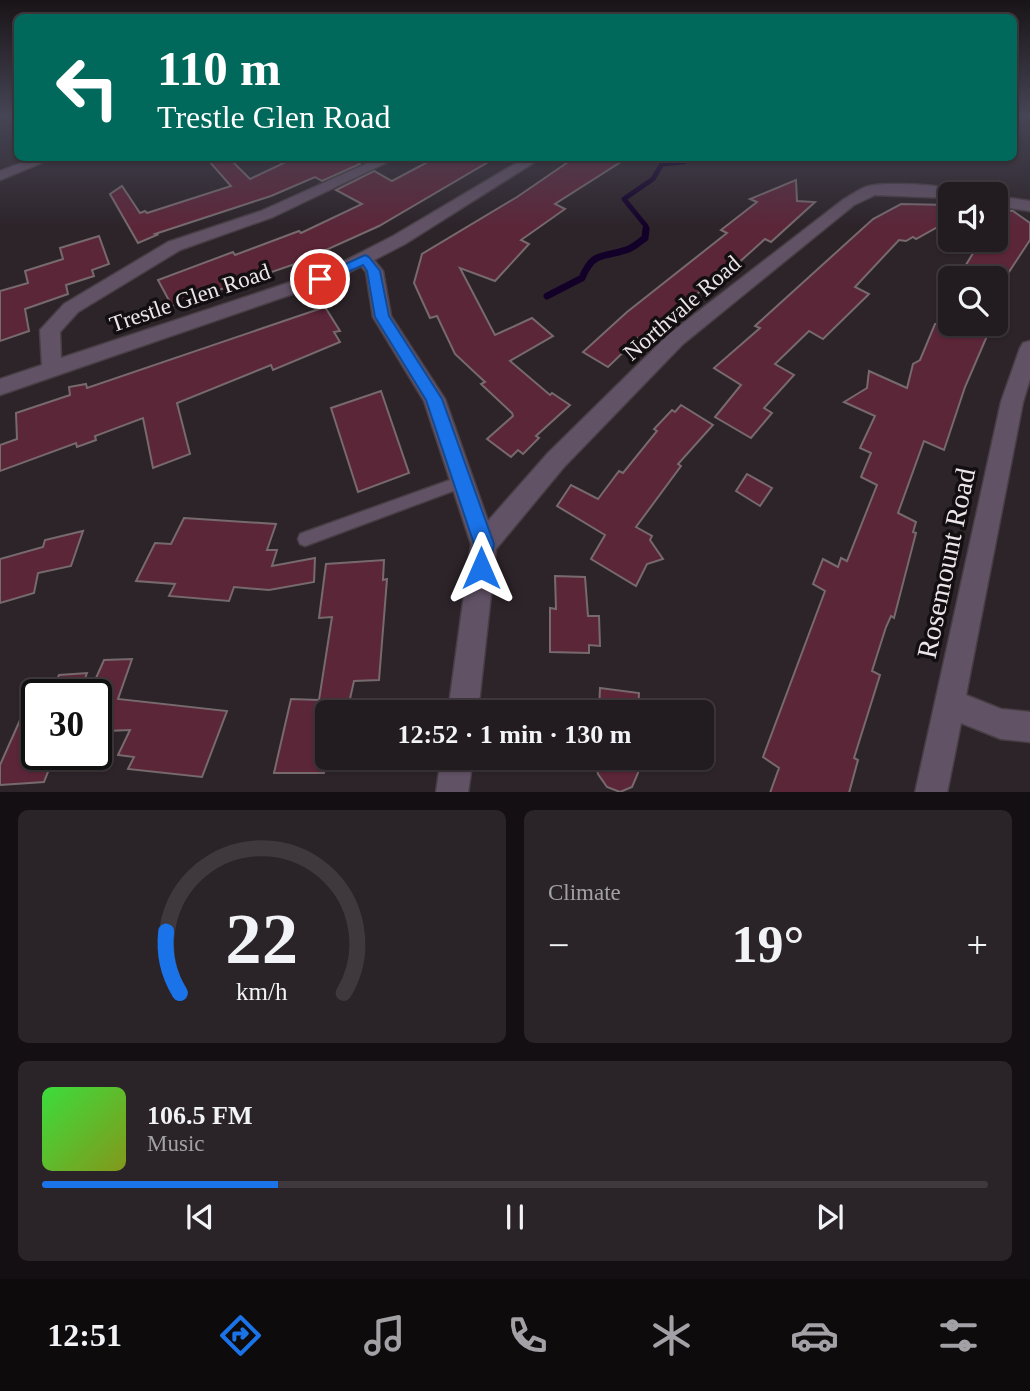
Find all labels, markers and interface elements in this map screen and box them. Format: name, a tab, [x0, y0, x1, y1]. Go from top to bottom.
text: 110 m	[157, 41, 281, 96]
icon: left	[42, 42, 133, 133]
text: Trestle Glen Road	[157, 99, 390, 135]
map controls	[938, 182, 1008, 336]
button: sound	[938, 182, 1008, 252]
pin	[290, 249, 350, 309]
street label: Northvale Road	[619, 250, 746, 365]
street label: Trestle Glen Road	[107, 259, 274, 337]
icon: arrive	[301, 260, 339, 298]
button: search	[938, 266, 1008, 336]
street label: Rosemount Road	[911, 465, 981, 661]
position arrow	[444, 531, 518, 605]
speed limit sign: 30	[21, 679, 112, 770]
text: 12:52 · 1 min · 130 m	[398, 720, 632, 749]
text: Climate	[548, 880, 621, 905]
text: 22	[226, 898, 298, 979]
text: 19°	[732, 916, 804, 973]
text: −	[548, 924, 569, 966]
text: +	[967, 924, 988, 966]
text: km/h	[236, 977, 288, 1004]
text: 106.5 FM	[147, 1101, 252, 1130]
text: Music	[147, 1131, 205, 1156]
icon: previous	[181, 1198, 219, 1236]
icon: pause	[496, 1198, 534, 1236]
icon: next	[811, 1198, 849, 1236]
icon: directions	[216, 1311, 265, 1360]
icon: music	[360, 1311, 409, 1360]
icon: phone	[503, 1311, 552, 1360]
icon: climate	[647, 1311, 696, 1360]
icon: car	[790, 1311, 839, 1360]
icon: filters	[934, 1311, 983, 1360]
text: 12:51	[47, 1317, 122, 1353]

